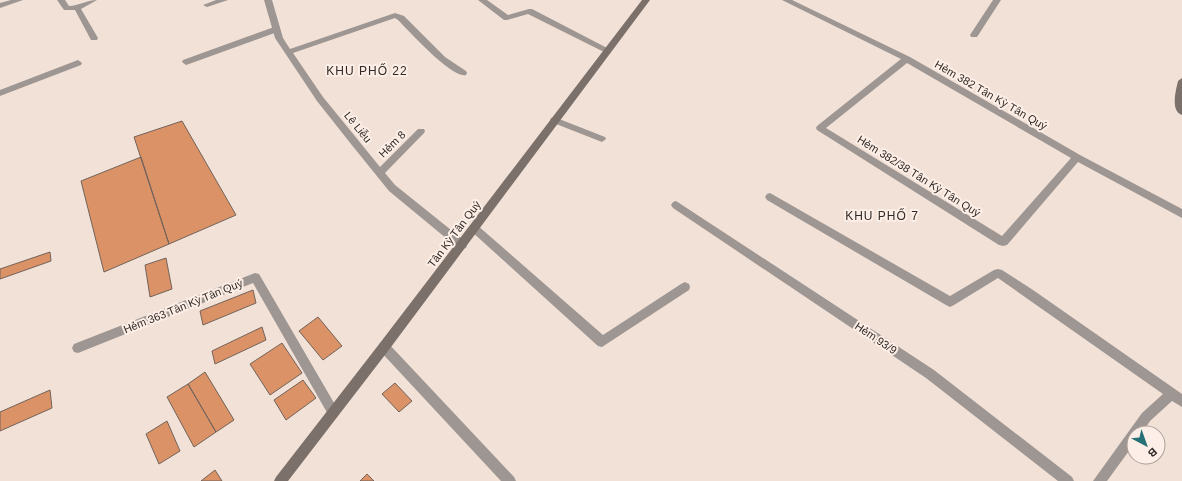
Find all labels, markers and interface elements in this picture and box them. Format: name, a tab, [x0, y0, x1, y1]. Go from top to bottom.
street label: Hẻm 382 Tân Kỳ Tân Quý	[933, 58, 1050, 132]
district label: KHU PHỐ 22	[326, 63, 408, 78]
street label: Lê Liễu	[342, 109, 374, 145]
street label: Hẻm 8	[376, 128, 408, 160]
street label: Hẻm 382/38 Tân Kỳ Tân Quý	[855, 133, 983, 219]
street label: Tân Kỳ Tân Quý	[425, 198, 483, 270]
district label: KHU PHỐ 7	[845, 208, 919, 223]
street label: Hẻm 363 Tân Kỳ Tân Quý	[122, 276, 245, 335]
street label: Hẻm 93/9	[853, 320, 899, 356]
north arrow	[1126, 425, 1166, 465]
text: B	[1146, 445, 1159, 460]

